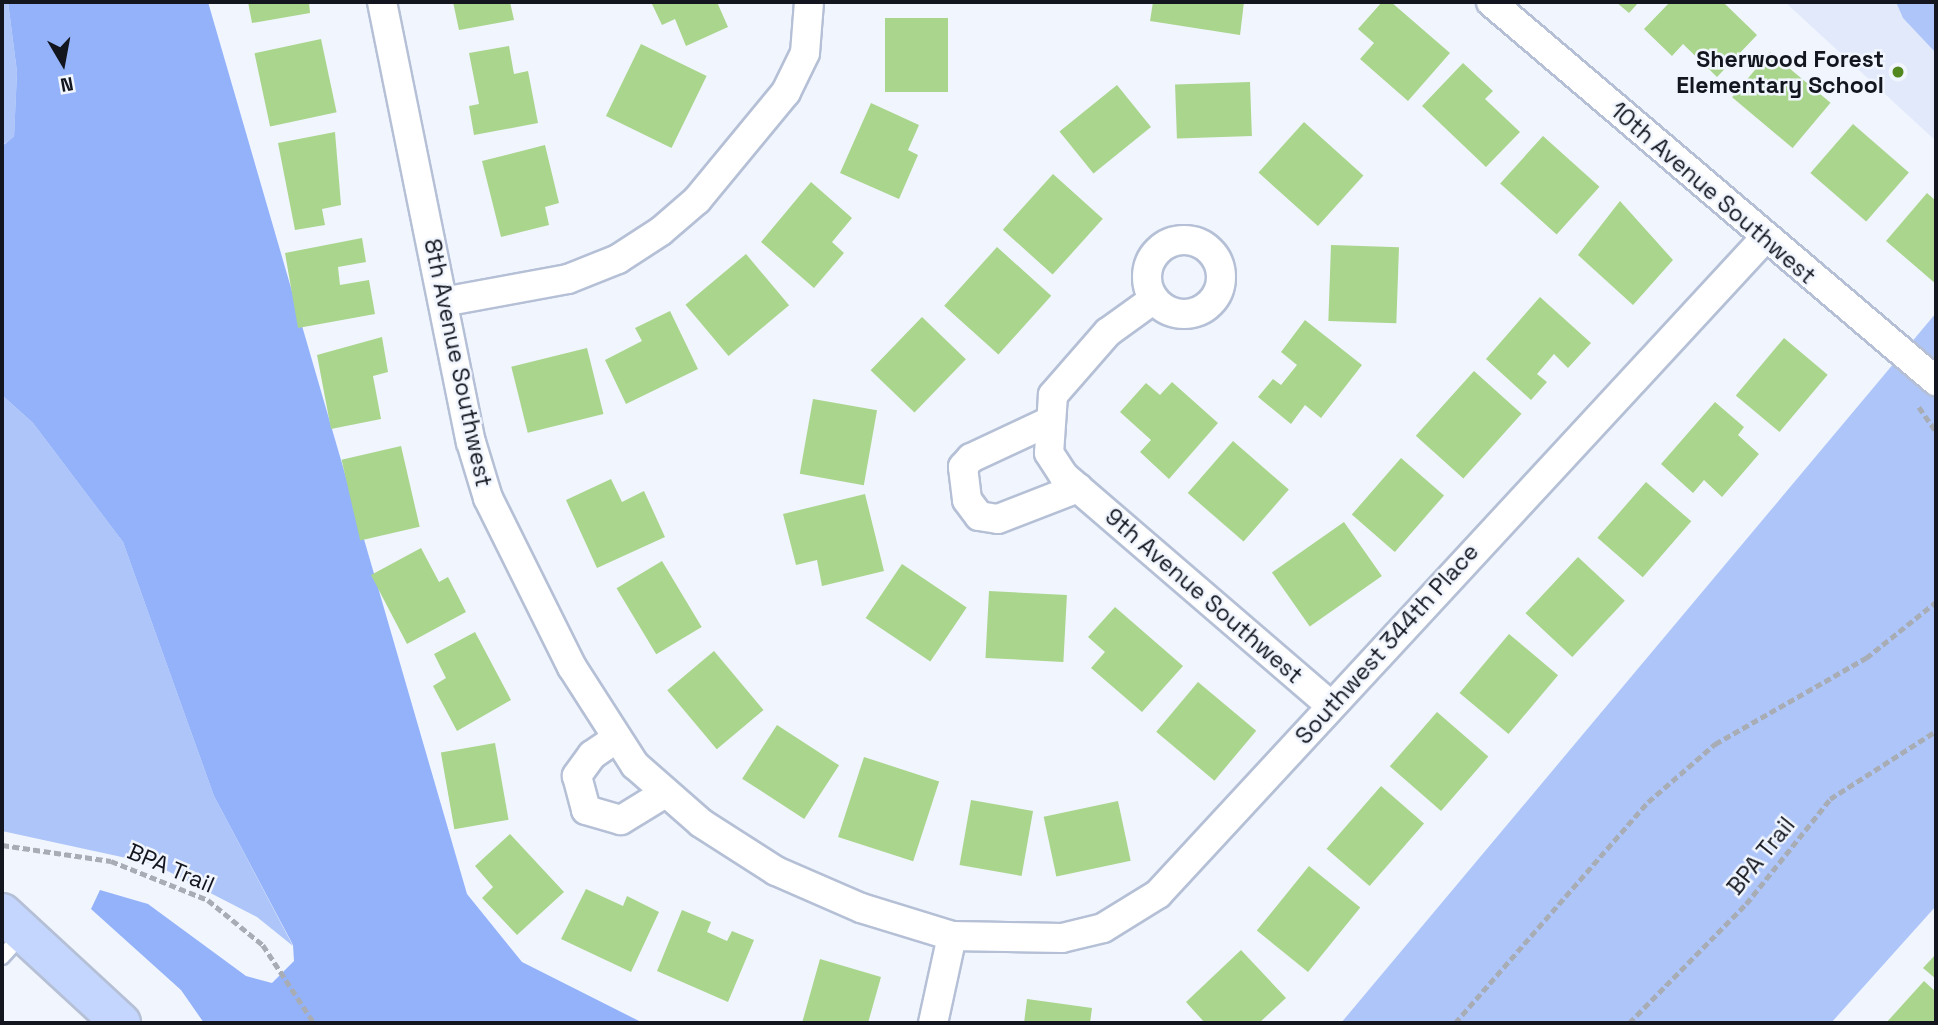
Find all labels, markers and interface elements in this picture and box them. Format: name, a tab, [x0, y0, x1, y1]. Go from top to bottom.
north arrow	[28, 28, 98, 98]
place label: Sherwood Forest Elementary School	[1676, 45, 1884, 99]
marker: Sherwood Forest Elementary School	[1890, 64, 1906, 80]
text: N	[58, 71, 75, 98]
street label: 10th Avenue Southwest	[1605, 96, 1821, 290]
street label: 8th Avenue Southwest	[418, 236, 498, 490]
street label: 9th Avenue Southwest	[1099, 503, 1309, 689]
street label: Southwest 344th Place	[1290, 538, 1484, 750]
street label: BPA Trail	[1721, 811, 1801, 901]
street label: BPA Trail	[123, 837, 219, 899]

